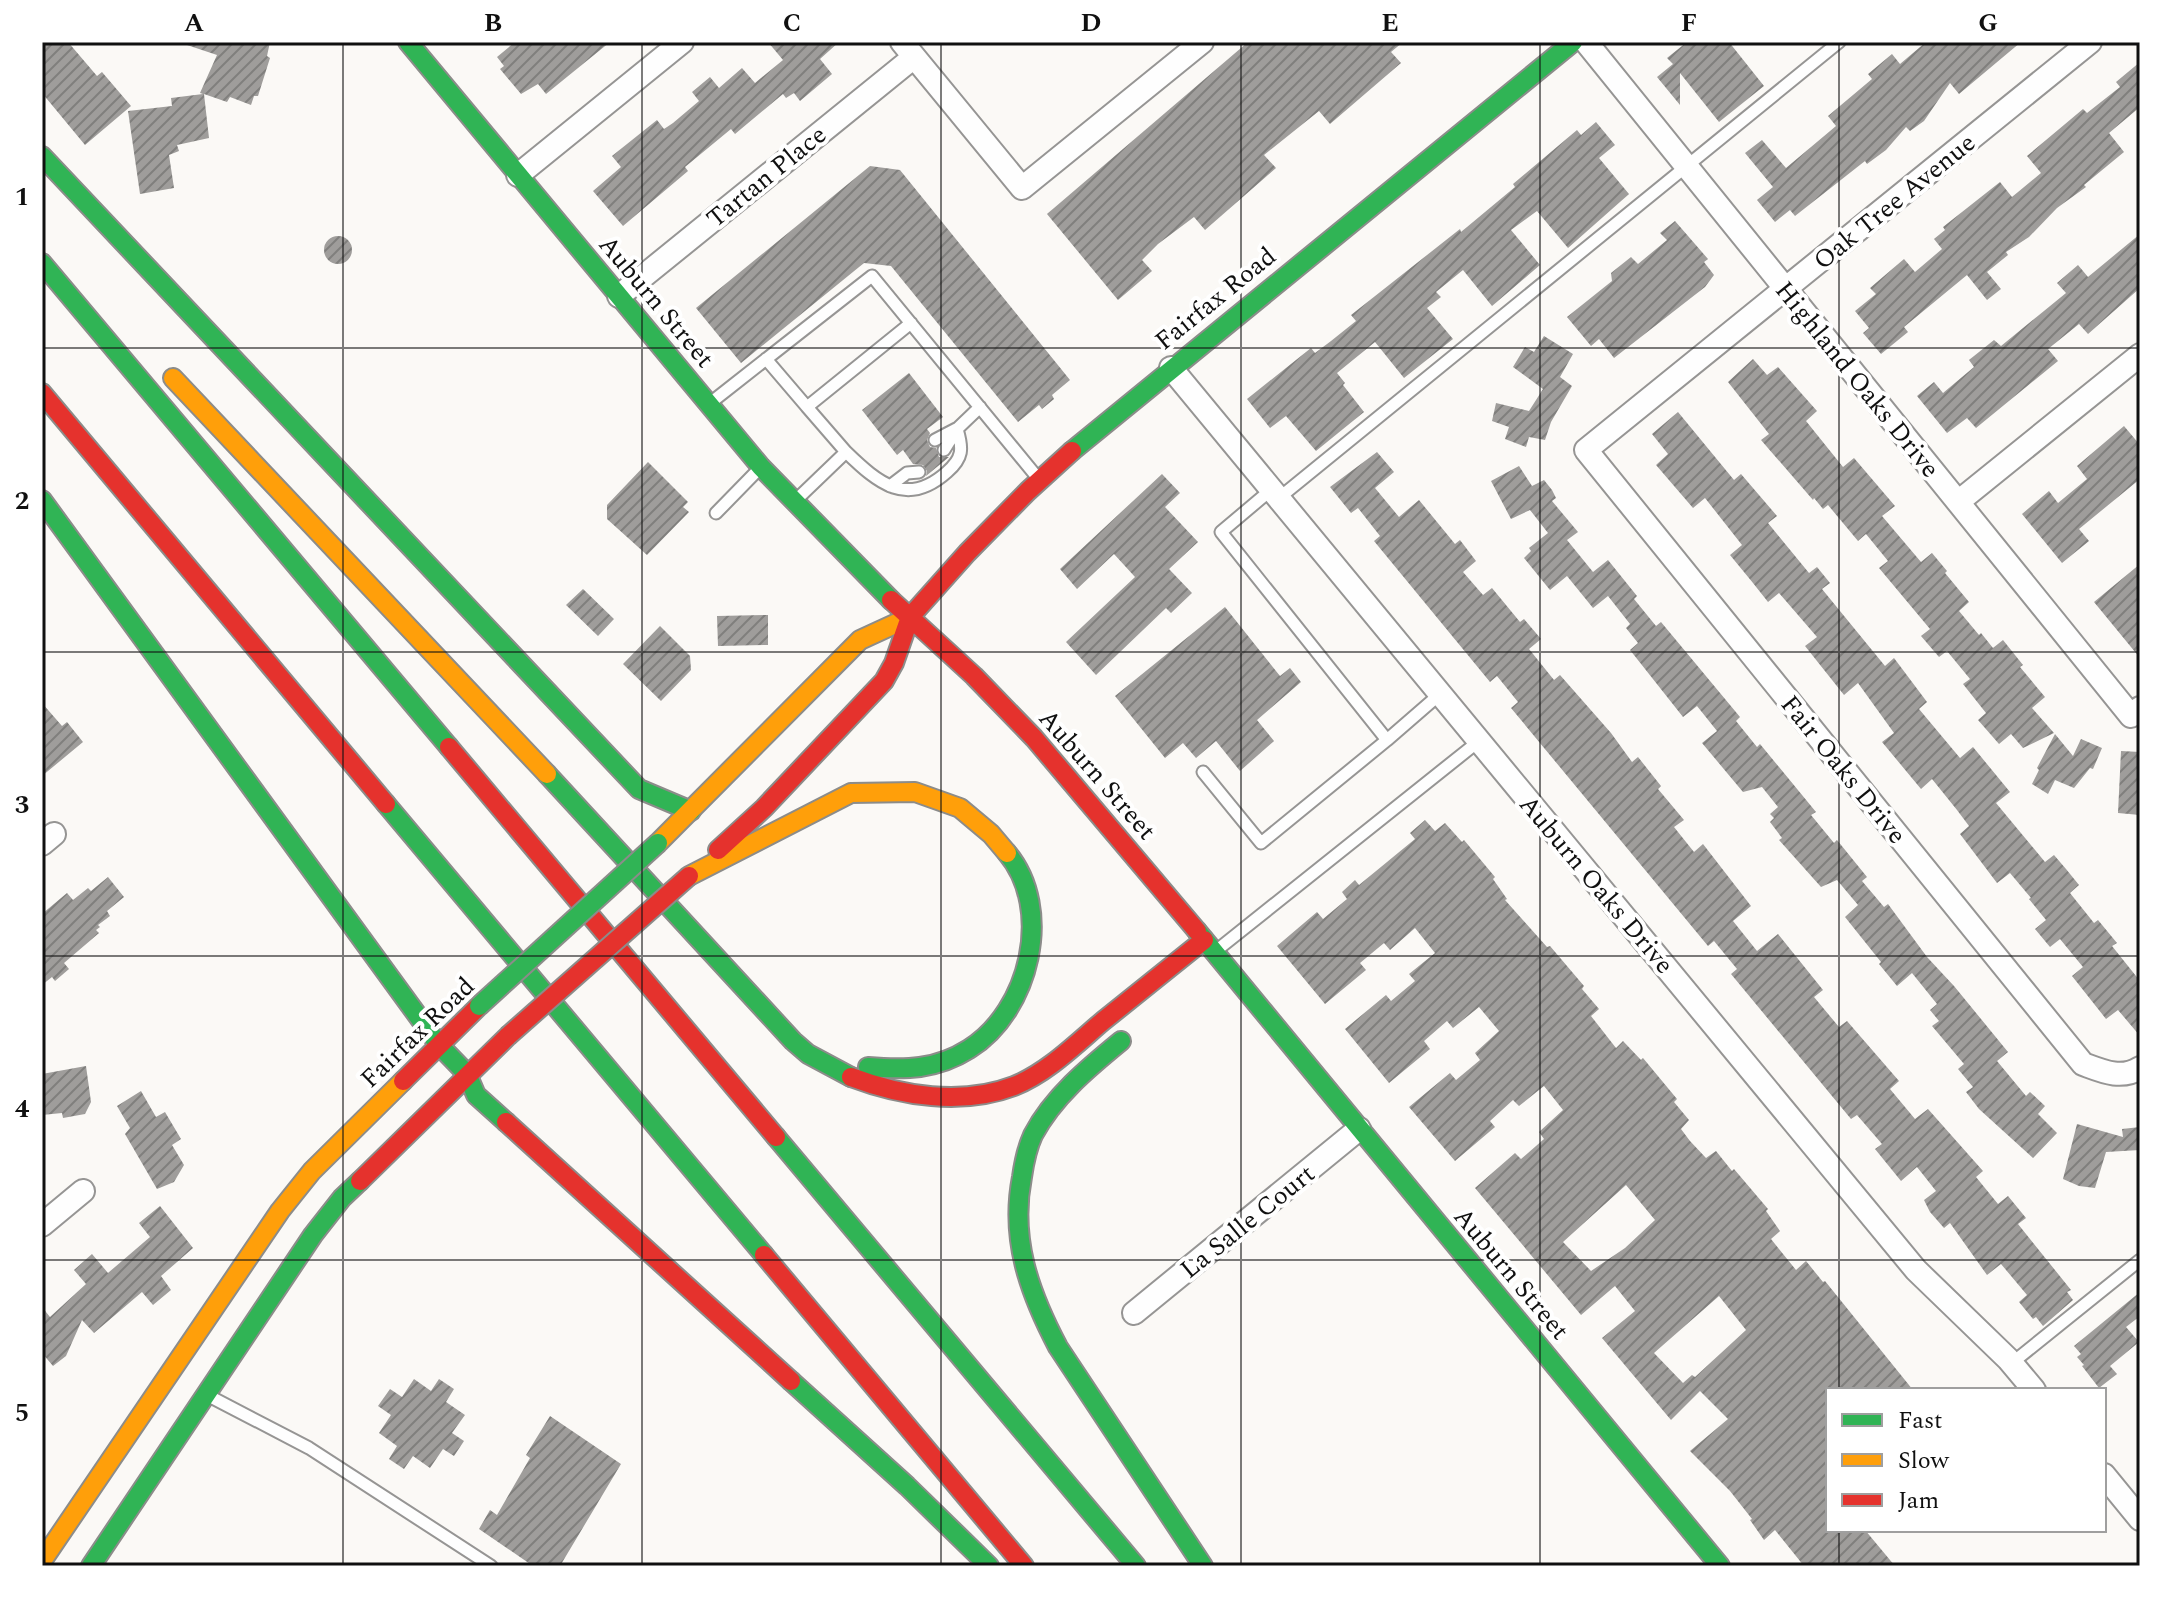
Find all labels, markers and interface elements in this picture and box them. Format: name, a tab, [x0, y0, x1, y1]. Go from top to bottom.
text: A	[184, 3, 204, 43]
text: B	[484, 3, 502, 43]
text: C	[783, 3, 801, 43]
text: D	[1081, 3, 1101, 43]
text: E	[1381, 3, 1399, 43]
text: F	[1681, 3, 1697, 43]
text: G	[1978, 3, 1998, 43]
street label: Tartan Place	[698, 116, 836, 238]
street label: Oak Tree Avenue	[1805, 124, 1985, 280]
text: 1	[15, 177, 29, 217]
street label: Auburn Street	[589, 226, 724, 377]
street label: Fairfax Road	[1146, 237, 1285, 360]
street label: Highland Oaks Drive	[1765, 272, 1949, 487]
text: 2	[15, 481, 29, 521]
street label: Fair Oaks Drive	[1770, 686, 1916, 853]
street label: Auburn Street	[1029, 700, 1166, 849]
text: 3	[15, 785, 29, 825]
street label: Auburn Oaks Drive	[1509, 786, 1683, 983]
street label: Fairfax Road	[351, 967, 484, 1098]
text: 4	[15, 1089, 30, 1129]
street label: La Salle Court	[1171, 1155, 1324, 1289]
street label: Auburn Street	[1444, 1198, 1579, 1349]
legend	[1826, 1388, 2106, 1532]
text: 5	[15, 1393, 29, 1433]
text: Fast	[1898, 1403, 1943, 1439]
text: Slow	[1898, 1443, 1950, 1479]
text: Jam	[1898, 1483, 1939, 1519]

